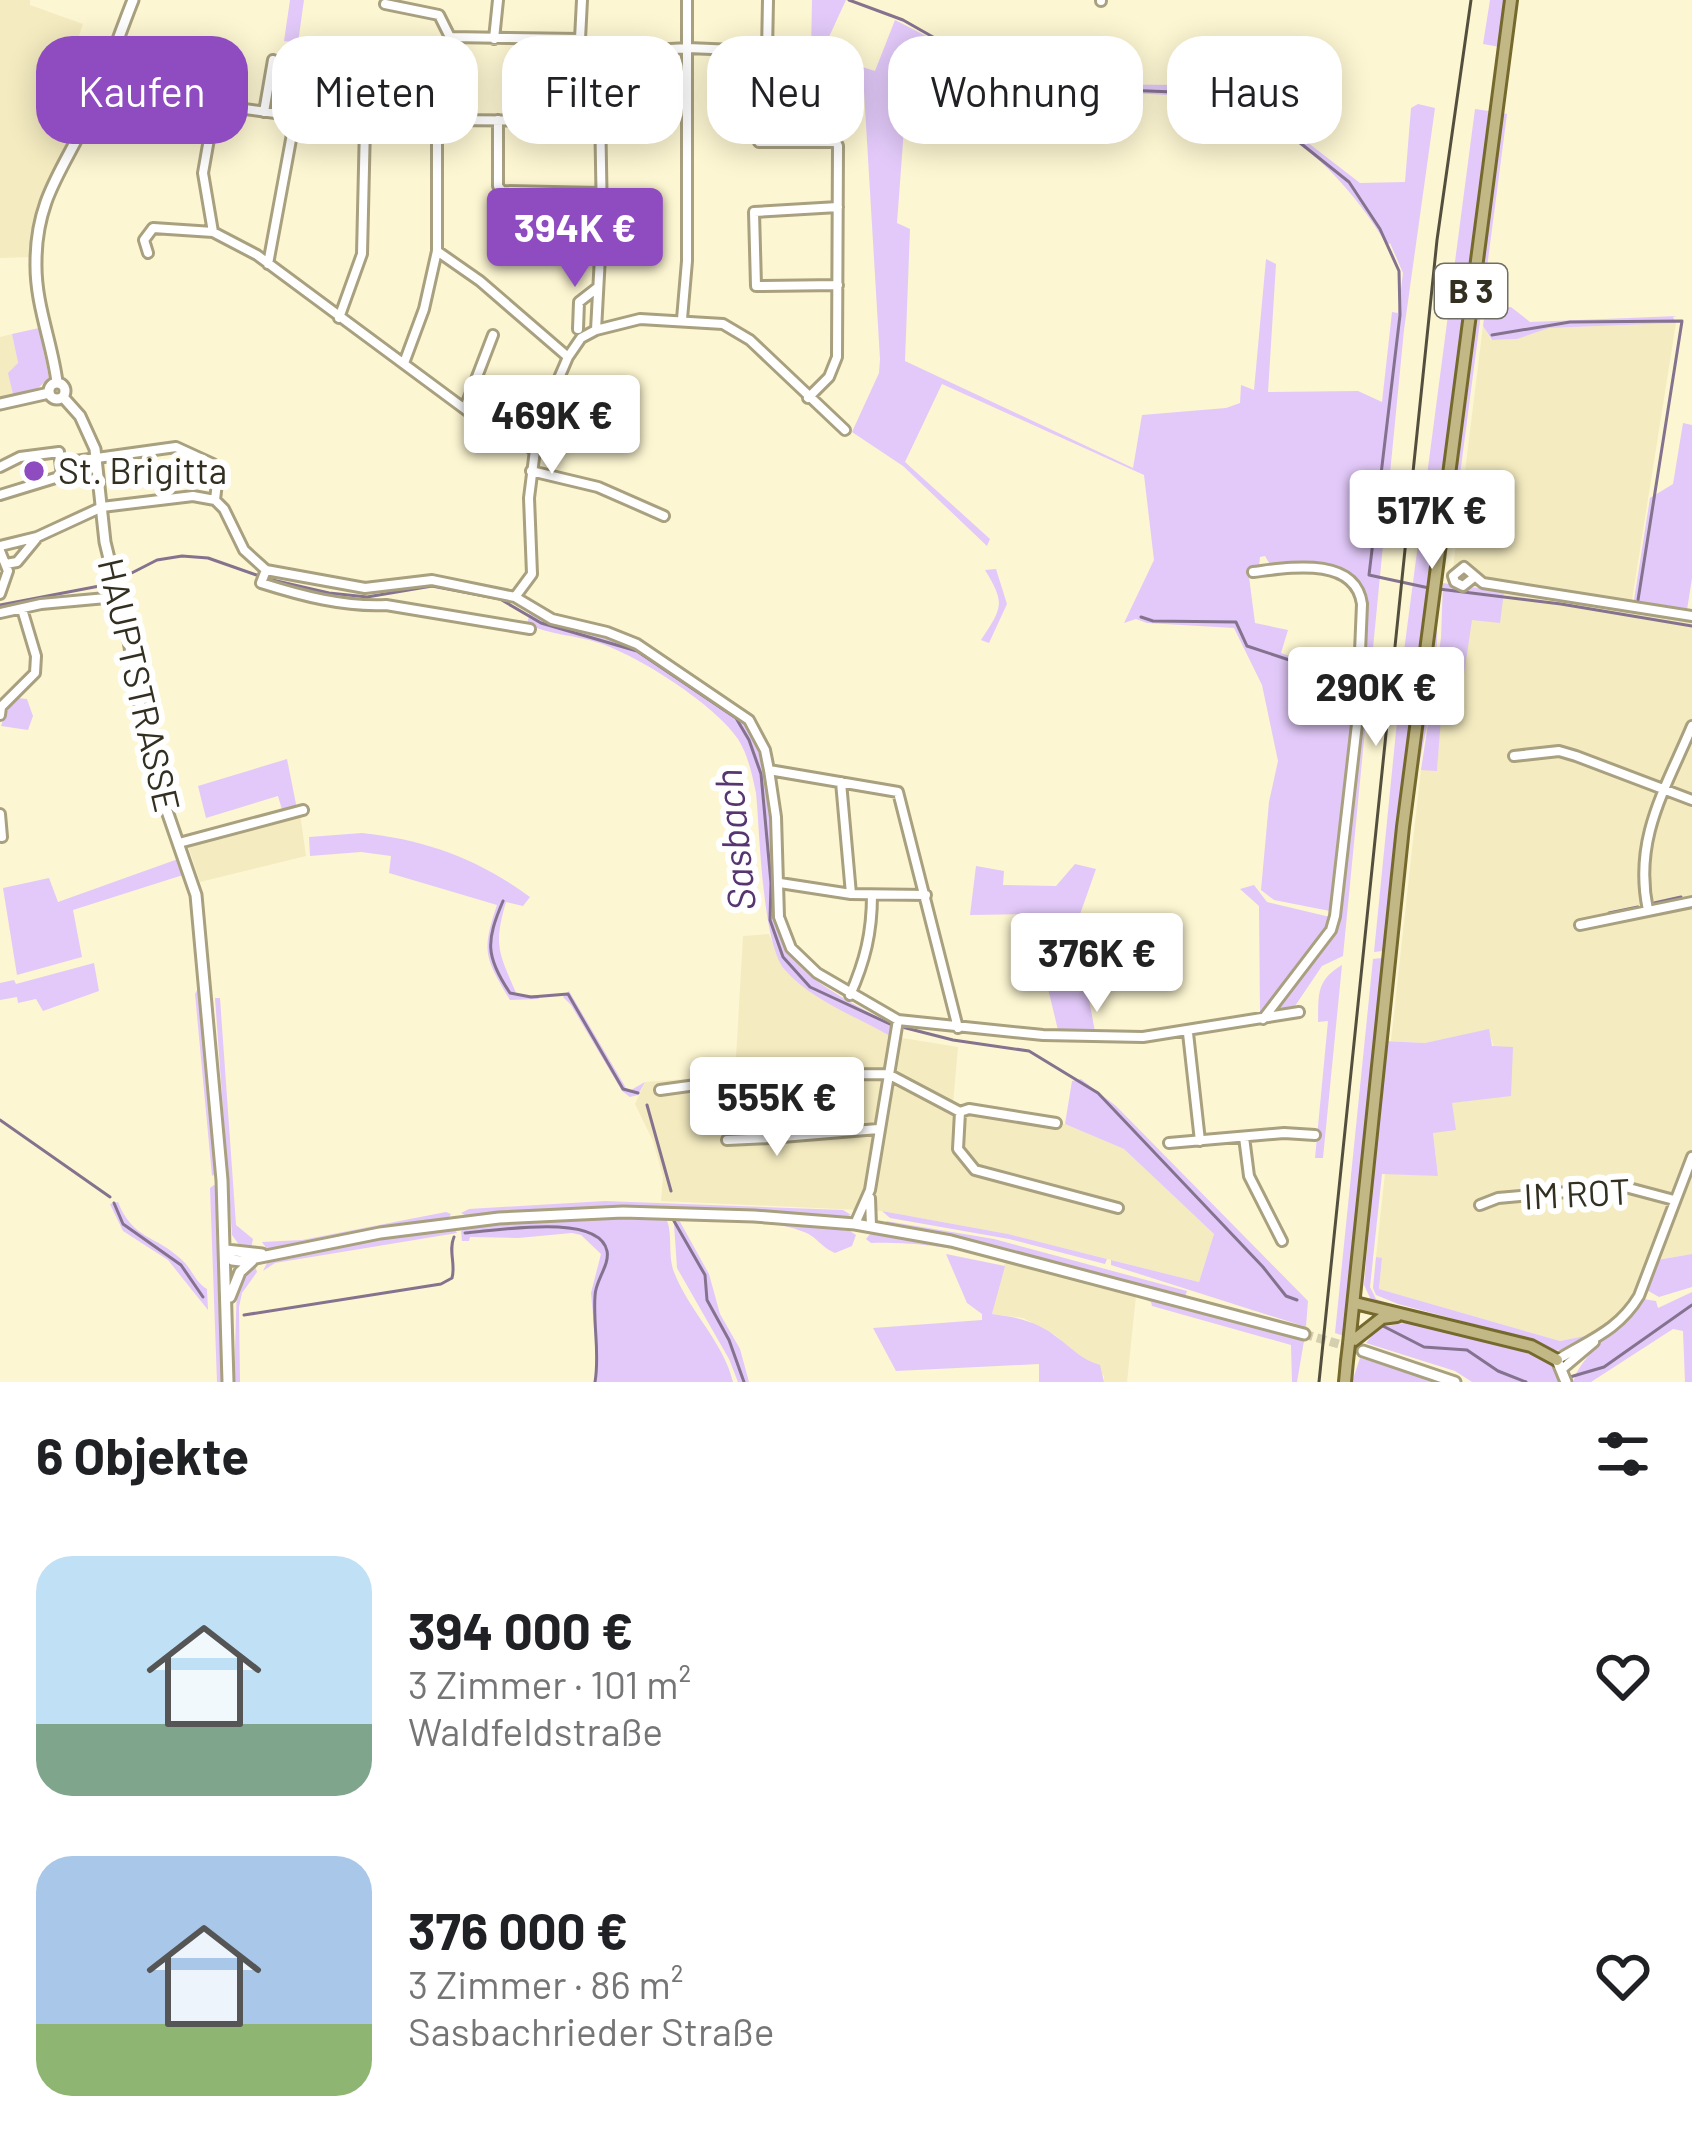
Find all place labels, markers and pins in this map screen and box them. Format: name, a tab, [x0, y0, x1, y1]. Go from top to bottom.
pin: 394K €	[477, 188, 673, 290]
pin: 469K €	[454, 375, 650, 477]
place label: St. Brigitta	[58, 448, 227, 491]
marker: St. Brigitta	[21, 458, 47, 484]
pin: 517K €	[1334, 470, 1530, 572]
pin: 290K €	[1278, 647, 1474, 749]
pin: 376K €	[999, 913, 1195, 1015]
pin: 555K €	[679, 1057, 875, 1159]

